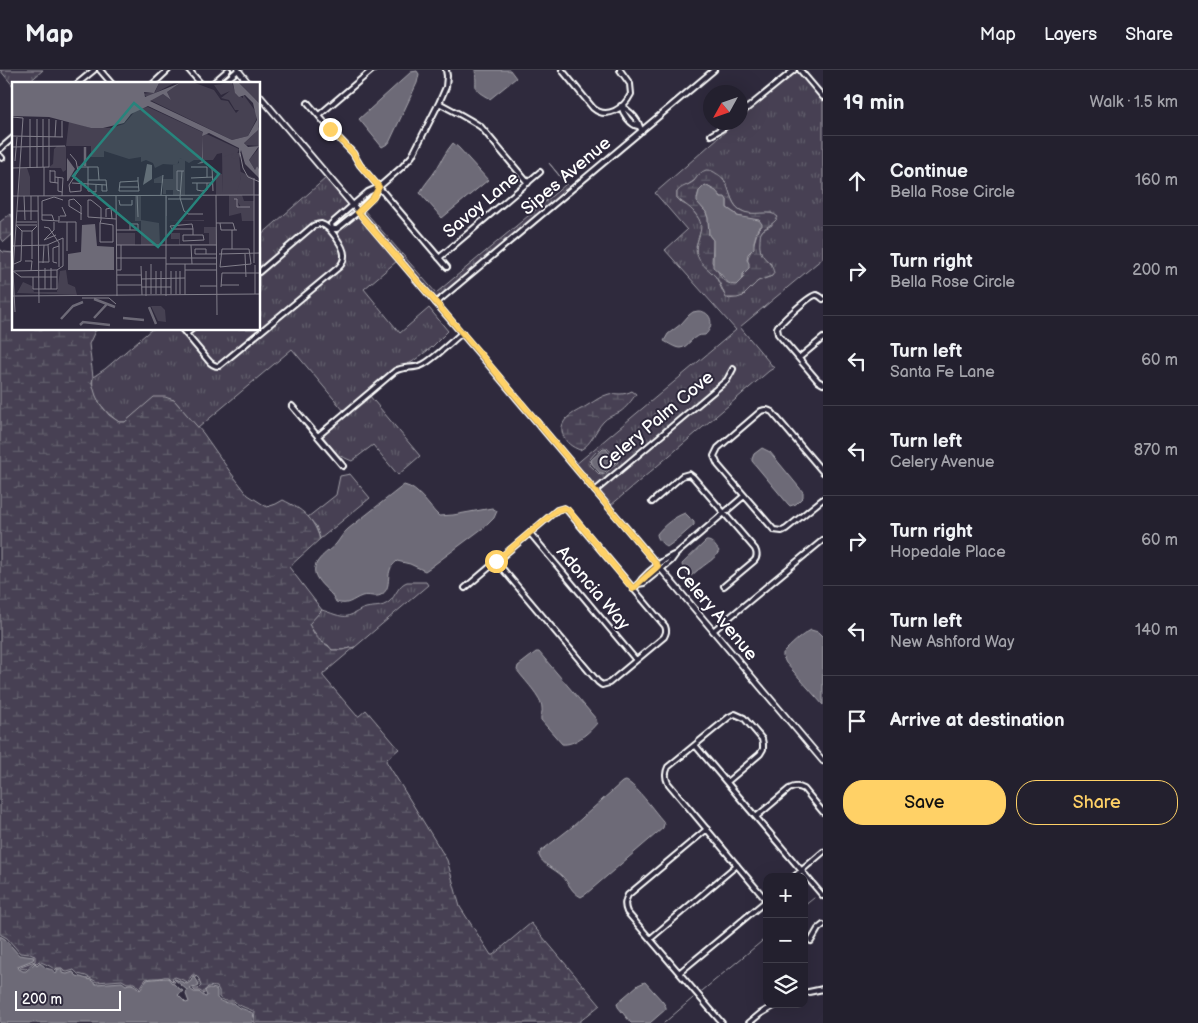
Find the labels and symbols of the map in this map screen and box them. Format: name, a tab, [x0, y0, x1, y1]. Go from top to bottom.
inset map	[12, 82, 260, 330]
north arrow	[703, 85, 748, 130]
route end	[319, 118, 342, 141]
street label: Sipes Avenue	[517, 132, 615, 220]
street label: Savoy Lane	[439, 167, 523, 243]
street label: Celery Palm Cove	[594, 367, 718, 475]
street label: Adoncia Way	[552, 542, 635, 635]
route start	[485, 550, 508, 573]
street label: Celery Avenue	[670, 561, 762, 665]
scale bar	[15, 988, 121, 1011]

